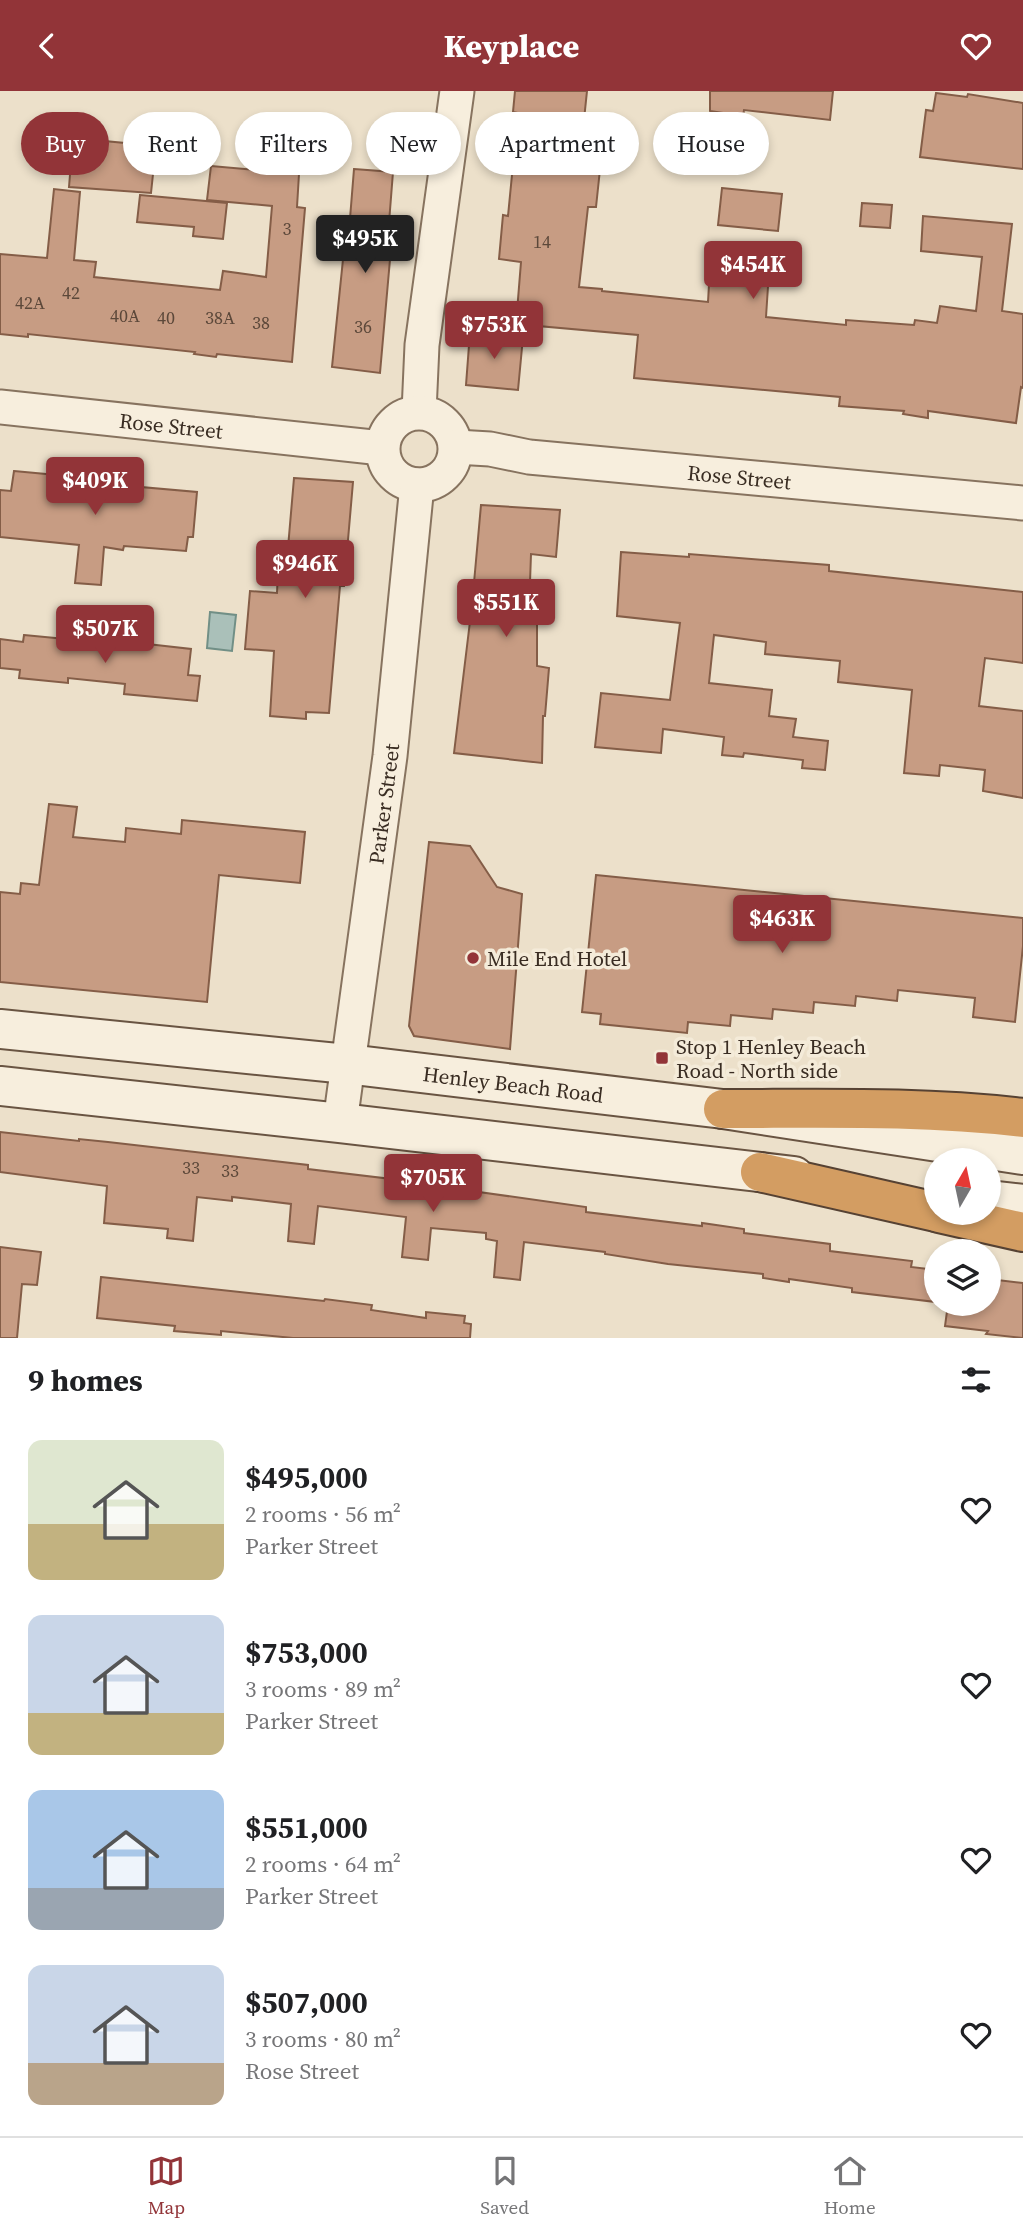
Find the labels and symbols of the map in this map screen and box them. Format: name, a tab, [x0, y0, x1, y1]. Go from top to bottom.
pin: $495K	[316, 215, 414, 275]
house number: 3	[283, 216, 292, 241]
house number: 14	[533, 229, 551, 254]
pin: $454K	[704, 241, 802, 301]
house number: 42	[62, 280, 80, 305]
house number: 42A	[15, 290, 45, 315]
pin: $753K	[445, 301, 543, 361]
house number: 40A	[110, 303, 140, 328]
house number: 40	[157, 305, 175, 330]
house number: 38A	[205, 305, 235, 330]
house number: 38	[252, 310, 270, 335]
house number: 36	[354, 314, 372, 339]
street label: Rose Street	[118, 405, 224, 445]
pin: $409K	[46, 457, 144, 517]
street label: Rose Street	[686, 457, 793, 496]
pin: $946K	[256, 540, 354, 600]
pin: $551K	[457, 580, 555, 639]
pin: $507K	[56, 605, 154, 665]
street label: Parker Street	[361, 742, 406, 866]
pin: $463K	[733, 895, 831, 955]
place label: Mile End Hotel	[487, 944, 627, 973]
marker: Mile End Hotel	[465, 950, 481, 966]
place label: Stop 1 Henley Beach Road - North side	[676, 1032, 866, 1085]
marker: Stop 1 Henley Beach Road - North side	[654, 1050, 670, 1066]
street label: Henley Beach Road	[421, 1059, 605, 1109]
north arrow	[924, 1148, 1001, 1225]
house number: 33	[182, 1155, 200, 1180]
pin: $705K	[384, 1155, 482, 1214]
house number: 33	[221, 1158, 239, 1183]

